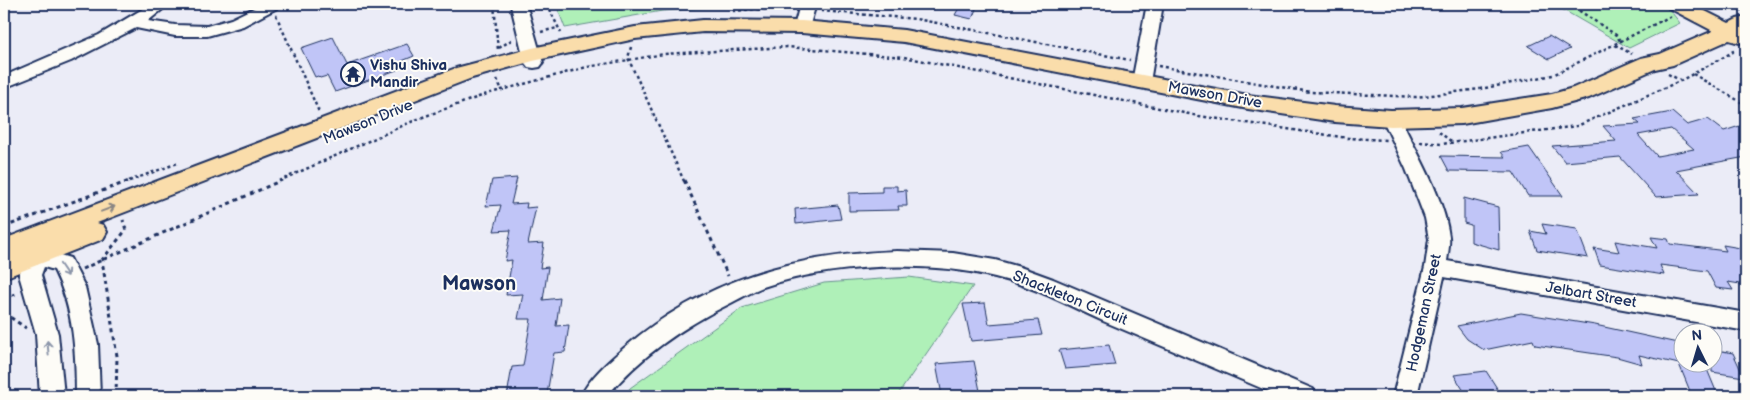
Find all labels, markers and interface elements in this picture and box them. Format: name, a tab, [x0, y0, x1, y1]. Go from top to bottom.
place label: Vishu Shiva Mandir	[370, 56, 447, 92]
temple icon: Vishu Shiva Mandir	[340, 61, 366, 87]
street label: Mawson Drive	[1166, 77, 1264, 113]
street label: Mawson Drive	[320, 95, 416, 149]
one-way arrow	[100, 204, 115, 213]
street label: Hodgeman Street	[1402, 252, 1446, 374]
one-way arrow	[59, 263, 70, 277]
street label: Shackleton Circuit	[1010, 266, 1131, 330]
district label: Mawson	[442, 272, 516, 296]
street label: Jelbart Street	[1544, 278, 1638, 312]
north arrow	[1672, 322, 1722, 372]
text: N	[1691, 327, 1703, 344]
one-way arrow	[44, 340, 53, 356]

